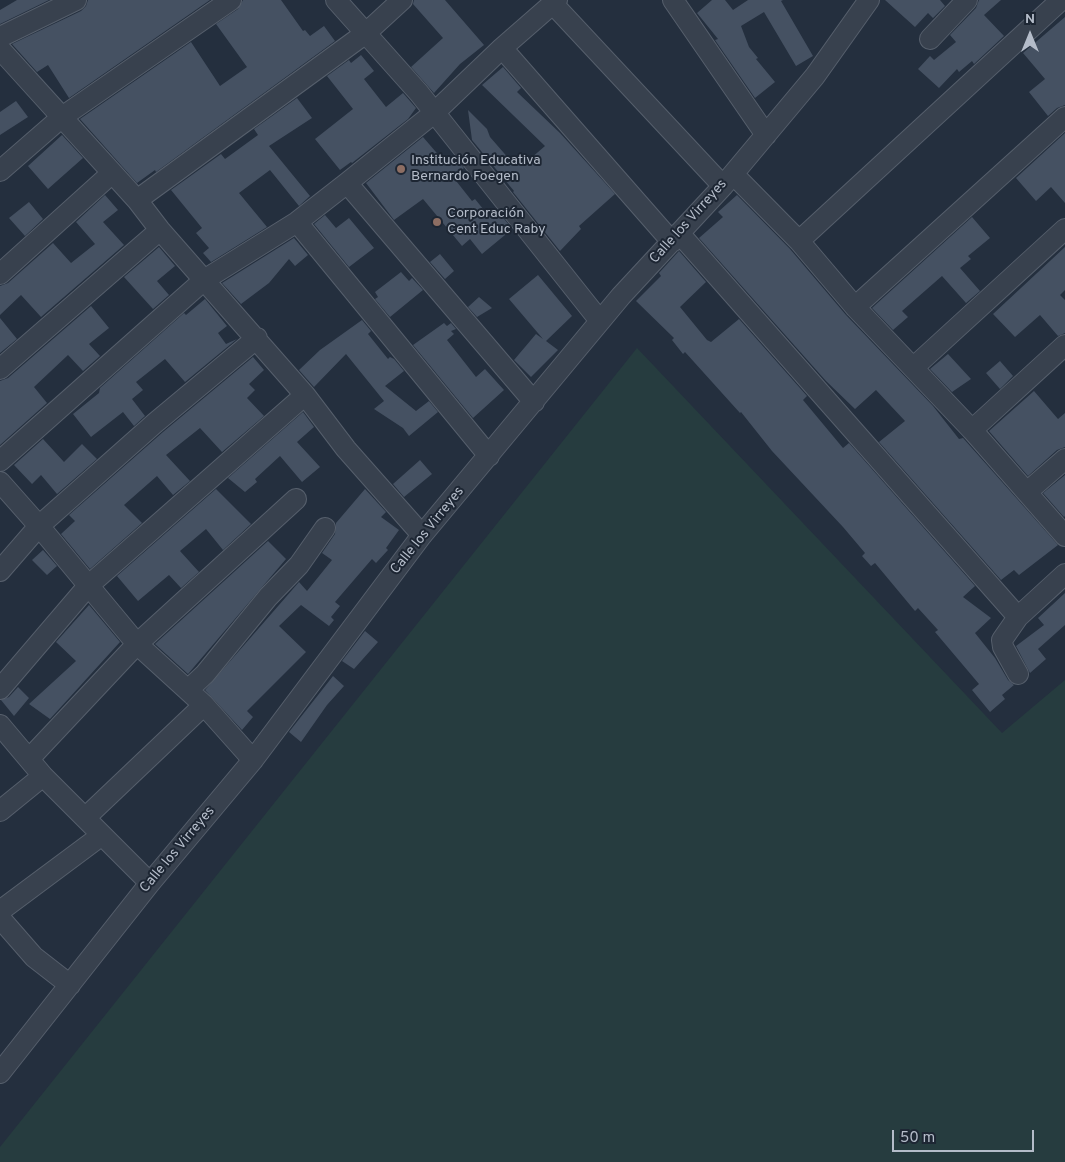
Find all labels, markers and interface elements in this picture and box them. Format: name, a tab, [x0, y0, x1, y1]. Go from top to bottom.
north arrow	[1005, 10, 1055, 60]
text: N	[1025, 11, 1035, 28]
place label: Institución Educativa Bernardo Foegen	[411, 153, 541, 186]
marker: Institución Educativa Bernardo Foegen	[395, 163, 407, 175]
street label: Calle los Virreyes	[647, 176, 731, 268]
place label: Corporación Cent Educ Raby	[447, 206, 546, 238]
marker: Corporación Cent Educ Raby	[431, 216, 443, 228]
street label: Calle los Virreyes	[388, 484, 468, 578]
street label: Calle los Virreyes	[137, 803, 219, 897]
scale bar	[895, 1120, 1038, 1152]
text: 50 m	[900, 1129, 935, 1148]

